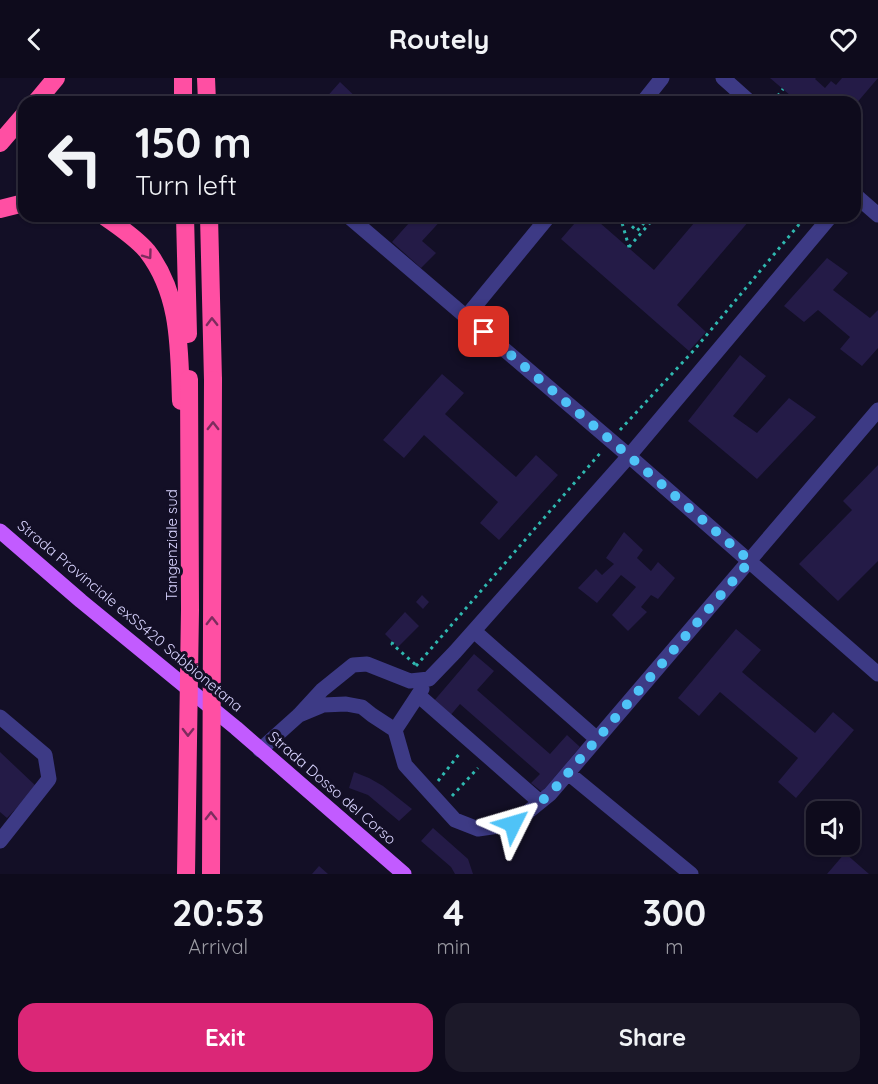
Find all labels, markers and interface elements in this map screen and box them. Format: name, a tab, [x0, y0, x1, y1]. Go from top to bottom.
text: Routely	[389, 22, 489, 56]
icon: back	[18, 23, 51, 56]
icon: heart	[827, 23, 860, 56]
text: 150 m	[135, 116, 252, 169]
icon: left	[36, 120, 114, 198]
text: Turn left	[135, 168, 237, 202]
one-way arrow	[140, 248, 151, 259]
pin	[458, 306, 509, 357]
icon: arrive	[467, 315, 500, 348]
one-way arrow	[206, 317, 218, 326]
one-way arrow	[207, 421, 219, 430]
street label: Tangenziale sud	[162, 489, 181, 601]
street label: Strada Provinciale exSS420 Sabbionetana	[14, 516, 247, 716]
one-way arrow	[206, 616, 218, 625]
one-way arrow	[182, 727, 194, 736]
street label: Strada Dosso del Corso	[264, 727, 400, 848]
position arrow	[481, 792, 545, 856]
map controls	[806, 801, 860, 855]
button: sound	[806, 801, 860, 855]
one-way arrow	[205, 811, 218, 820]
text: 20:53	[172, 890, 264, 935]
text: 4	[443, 890, 464, 935]
text: 300	[642, 890, 706, 935]
text: Arrival	[188, 934, 248, 959]
text: min	[436, 934, 471, 959]
text: m	[665, 934, 683, 959]
button: Exit	[18, 1003, 433, 1072]
button: Share	[445, 1003, 860, 1072]

